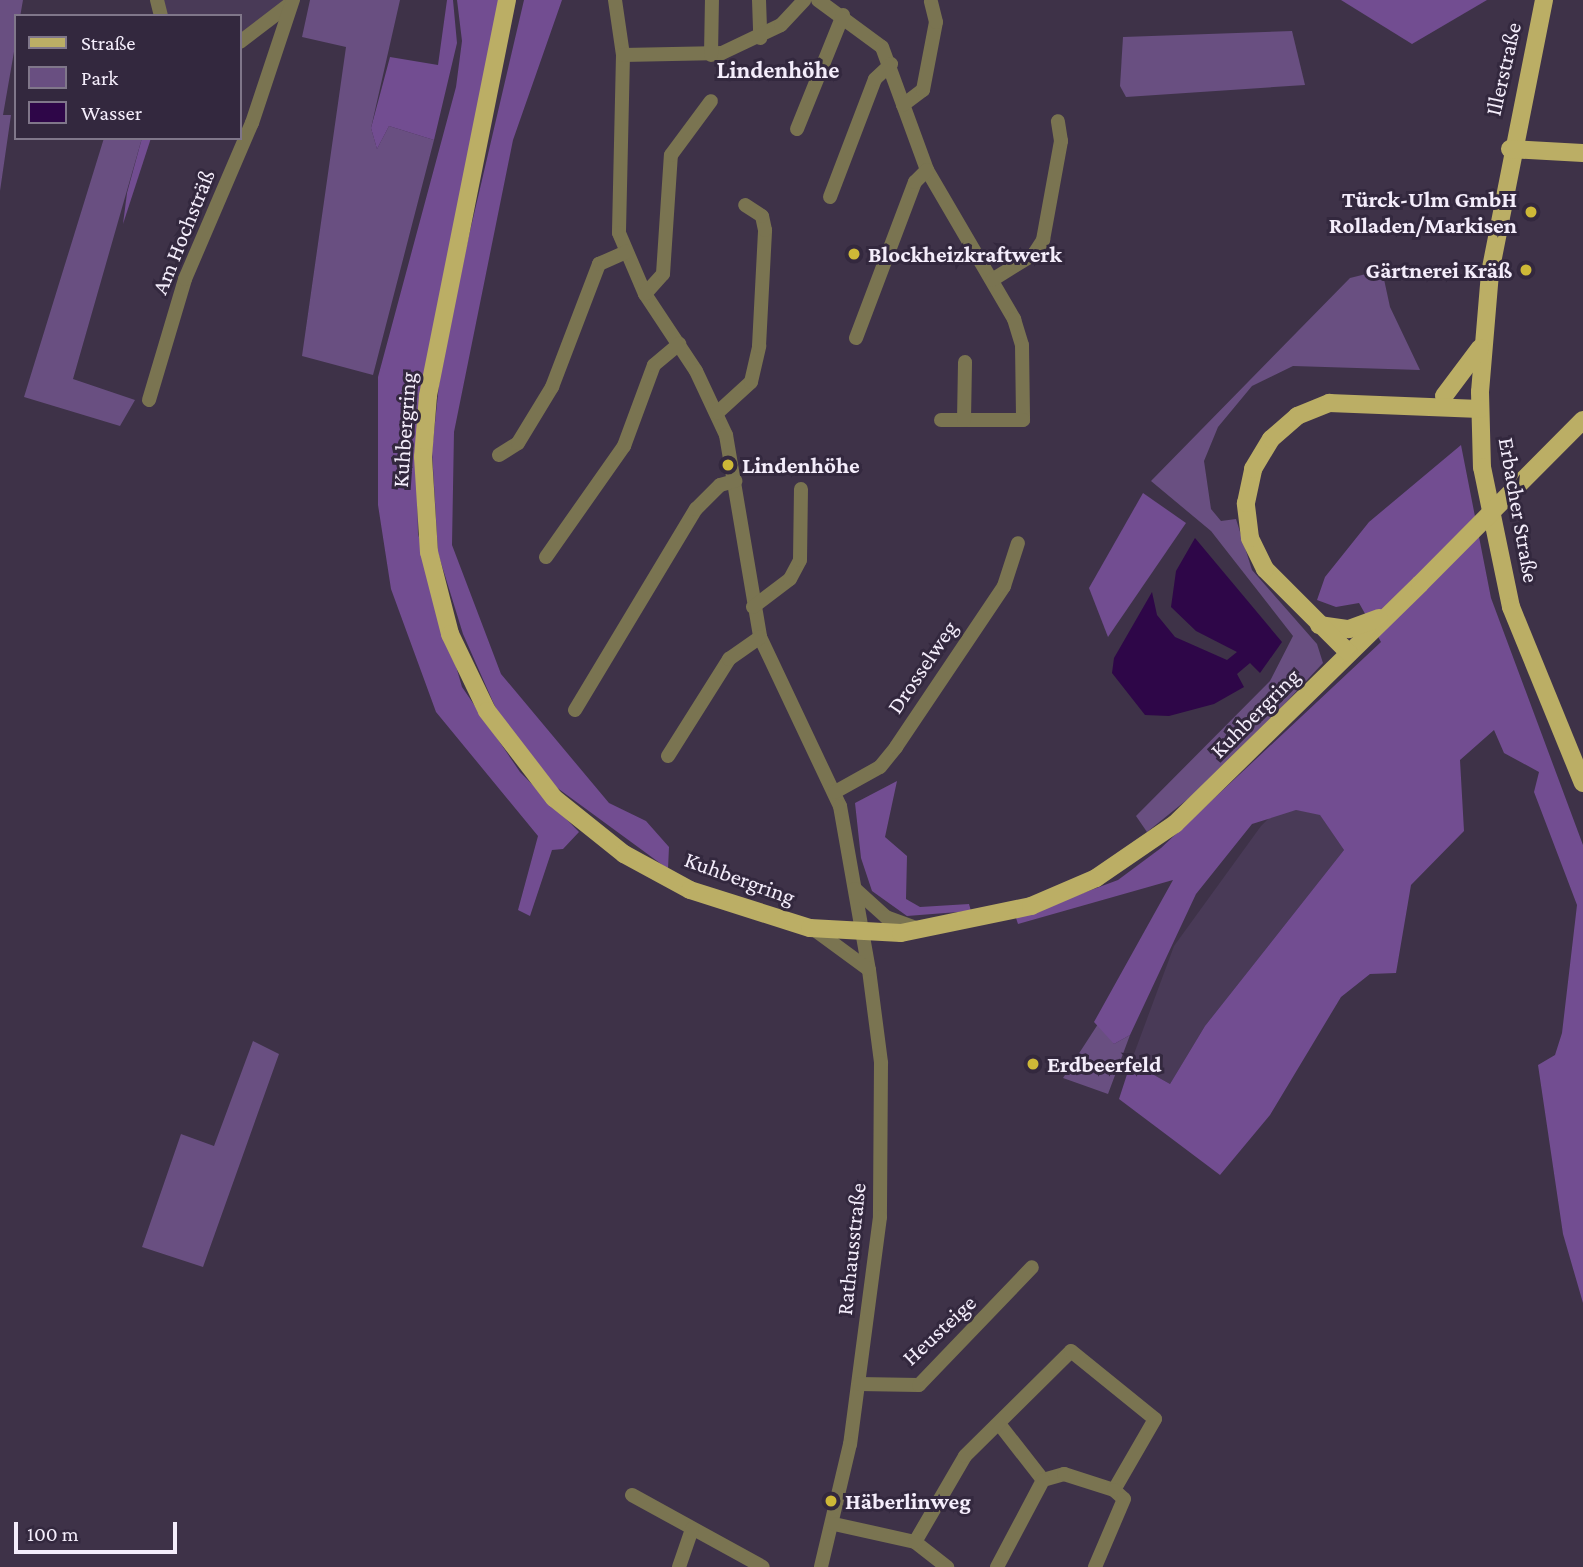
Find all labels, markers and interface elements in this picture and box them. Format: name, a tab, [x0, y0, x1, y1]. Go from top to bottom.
legend	[14, 14, 242, 140]
street label: Illerstraße	[1479, 20, 1527, 118]
text: Straße	[81, 31, 135, 55]
district label: Lindenhöhe	[717, 56, 839, 84]
text: Park	[81, 66, 118, 90]
text: Wasser	[81, 101, 142, 125]
street label: Am Hochsträß	[145, 166, 221, 298]
place label: Türck-Ulm GmbH Rolladen/Markisen	[1329, 185, 1517, 239]
marker: Türck-Ulm GmbH Rolladen/Markisen	[1523, 204, 1539, 220]
place label: Blockheizkraftwerk	[868, 240, 1062, 268]
marker: Blockheizkraftwerk	[846, 246, 862, 262]
place label: Gärtnerei Kräß	[1365, 256, 1512, 284]
marker: Gärtnerei Kräß	[1518, 262, 1534, 278]
street label: Kuhbergring	[386, 371, 422, 489]
street label: Erbacher Straße	[1493, 435, 1545, 585]
place label: Lindenhöhe	[742, 451, 860, 479]
marker: Lindenhöhe	[720, 457, 736, 473]
street label: Drosselweg	[881, 615, 963, 719]
street label: Kuhbergring	[1204, 662, 1306, 764]
street label: Kuhbergring	[681, 845, 799, 911]
place label: Erdbeerfeld	[1047, 1050, 1162, 1078]
marker: Erdbeerfeld	[1025, 1056, 1041, 1072]
street label: Rathausstraße	[830, 1181, 872, 1317]
street label: Heusteige	[896, 1289, 982, 1371]
place label: Häberlinweg	[845, 1487, 971, 1515]
marker: Häberlinweg	[823, 1493, 839, 1509]
scale bar	[18, 1508, 180, 1552]
text: 100 m	[27, 1522, 79, 1546]

